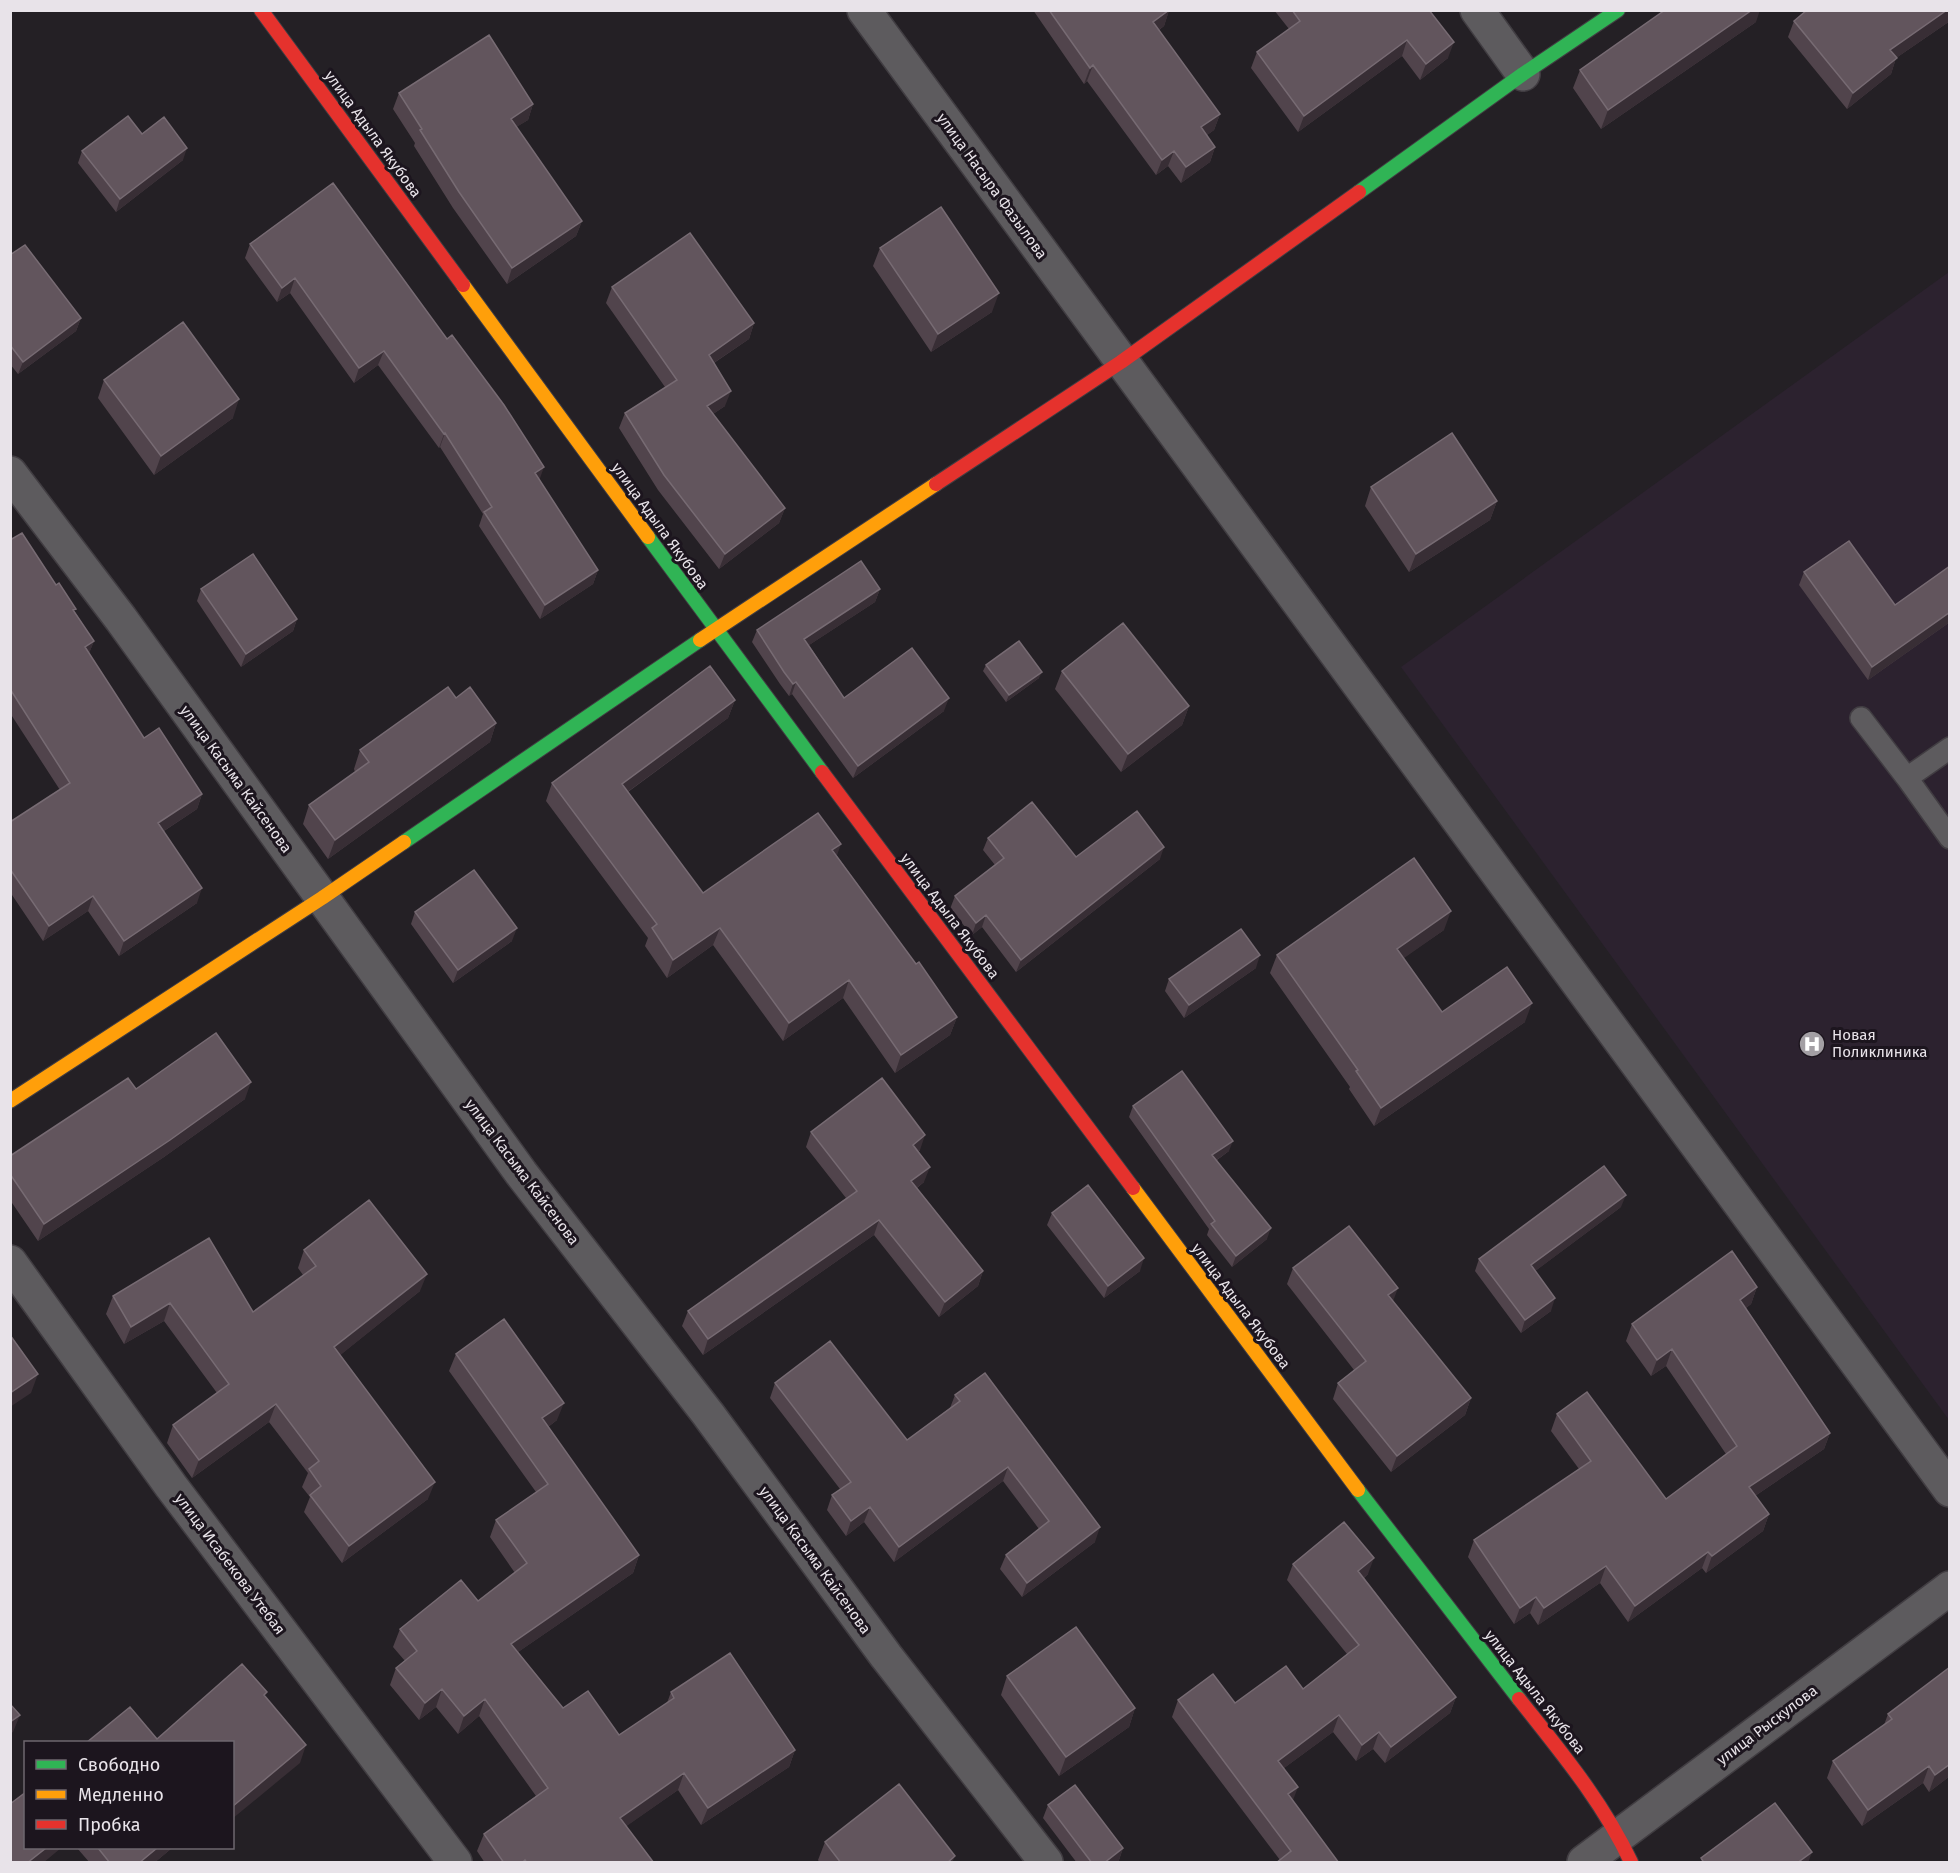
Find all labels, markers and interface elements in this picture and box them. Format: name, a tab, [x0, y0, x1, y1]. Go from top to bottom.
street label: улица Адыла Якубова	[321, 67, 425, 201]
street label: улица Насыра Фазылова	[933, 110, 1051, 262]
street label: улица Адыла Якубова	[608, 459, 712, 593]
street label: улица Касыма Кайсенова	[176, 702, 296, 856]
street label: улица Адыла Якубова	[897, 850, 1003, 982]
place label: Новая Поликлиника	[1832, 1026, 1927, 1061]
hospital icon: Новая Поликлиника	[1797, 1029, 1827, 1059]
street label: улица Касыма Кайсенова	[461, 1095, 583, 1249]
street label: улица Адыла Якубова	[1188, 1240, 1294, 1372]
street label: улица Касыма Кайсенова	[755, 1483, 875, 1637]
street label: улица Исабекова Утебая	[171, 1490, 289, 1638]
street label: улица Адыла Якубова	[1481, 1626, 1589, 1758]
street label: улица Рыскулова	[1713, 1681, 1821, 1769]
legend	[24, 1741, 234, 1849]
text: Свободно	[78, 1754, 160, 1776]
text: Медленно	[78, 1784, 164, 1806]
text: Пробка	[78, 1814, 141, 1836]

